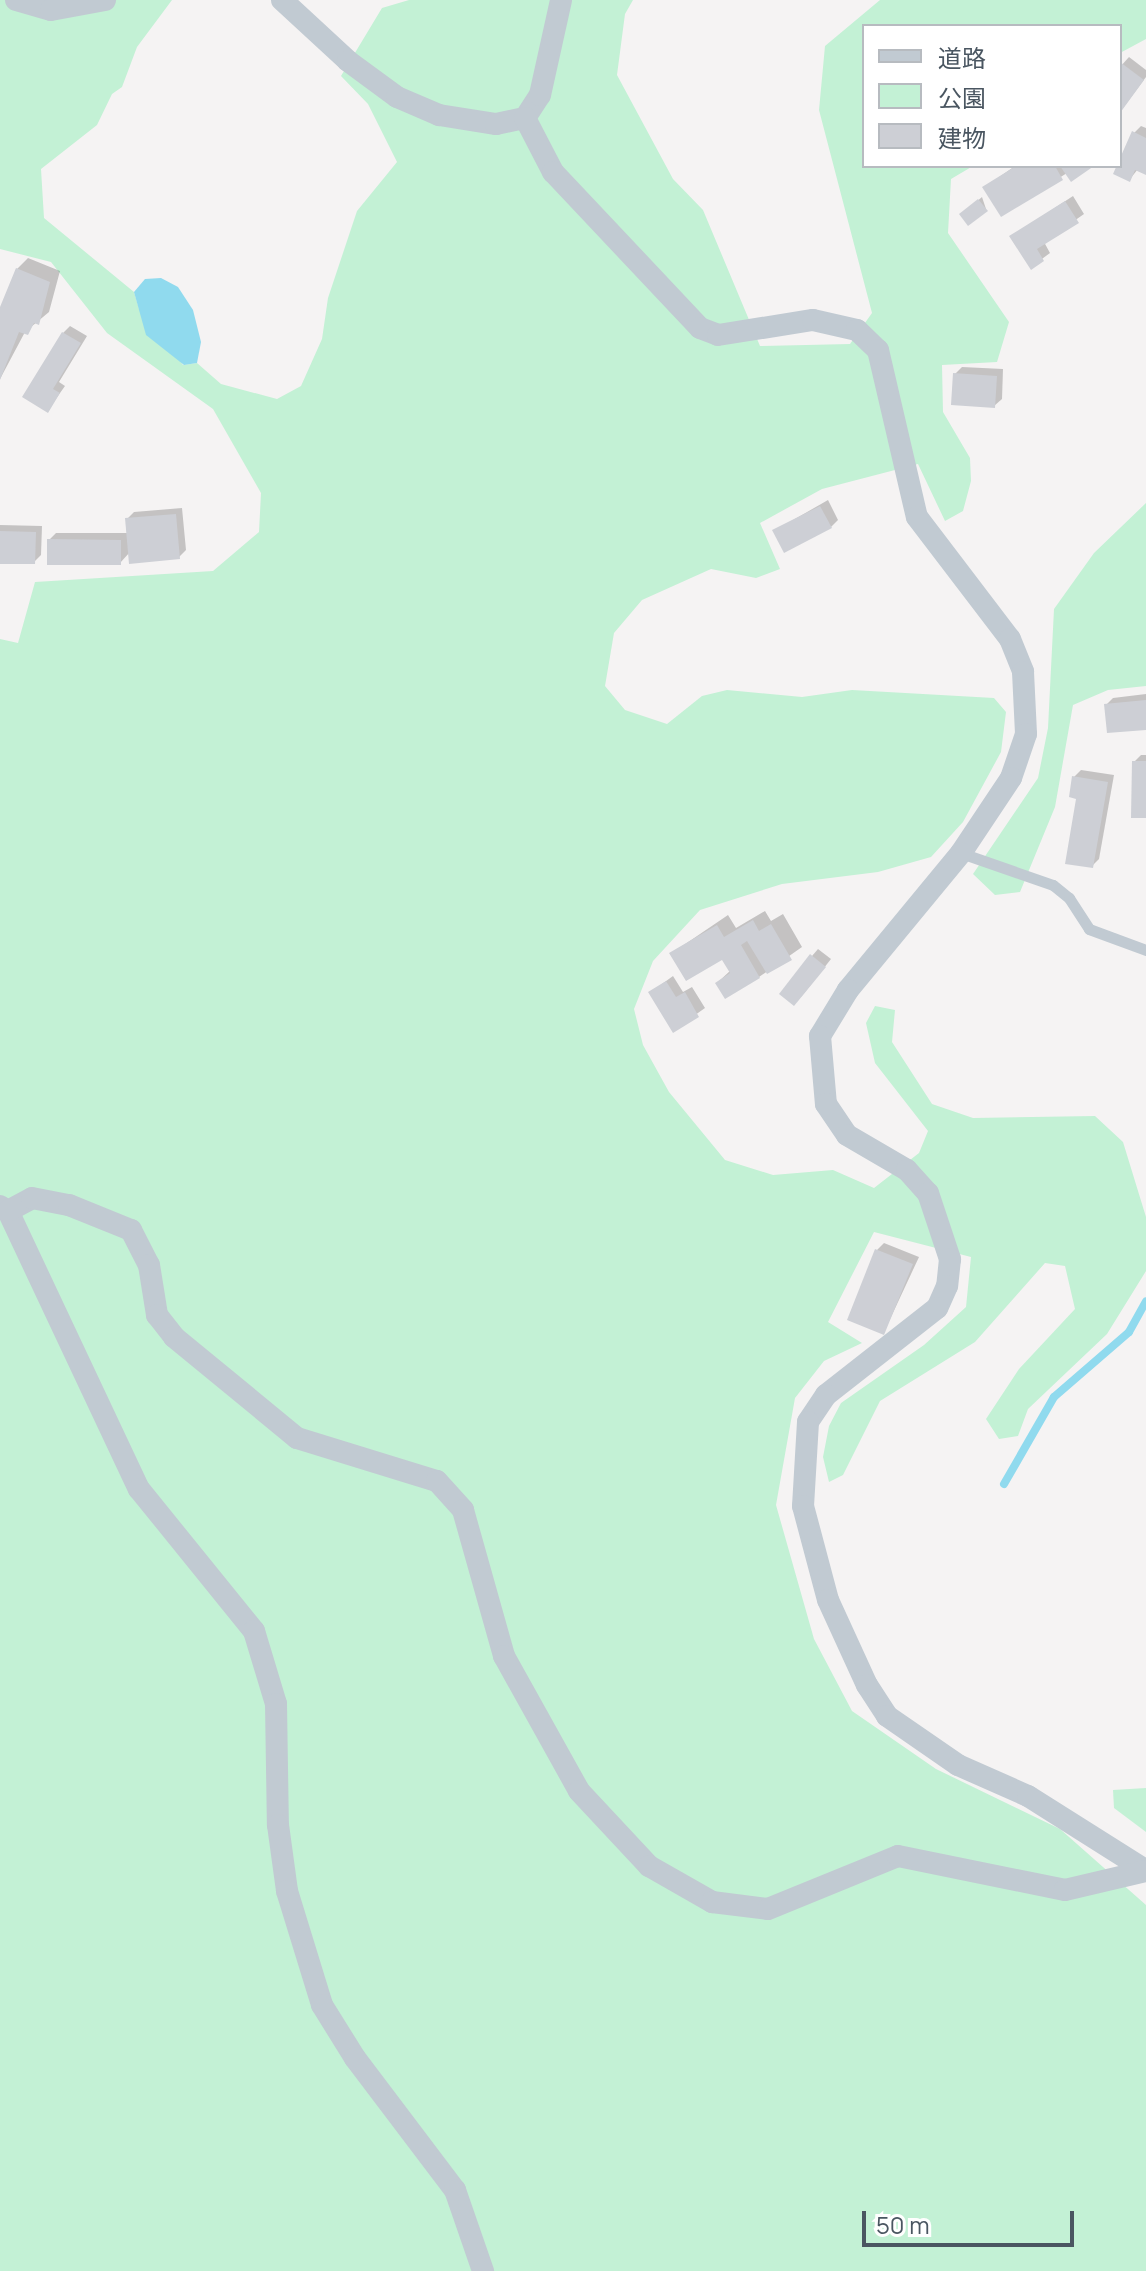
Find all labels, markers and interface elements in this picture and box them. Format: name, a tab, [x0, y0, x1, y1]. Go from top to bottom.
legend	[862, 24, 1122, 168]
text: 道路	[938, 41, 986, 74]
text: 公園	[938, 81, 986, 114]
text: 建物	[938, 121, 986, 154]
scale bar	[866, 2195, 1078, 2245]
text: 50 m	[876, 2208, 930, 2241]

